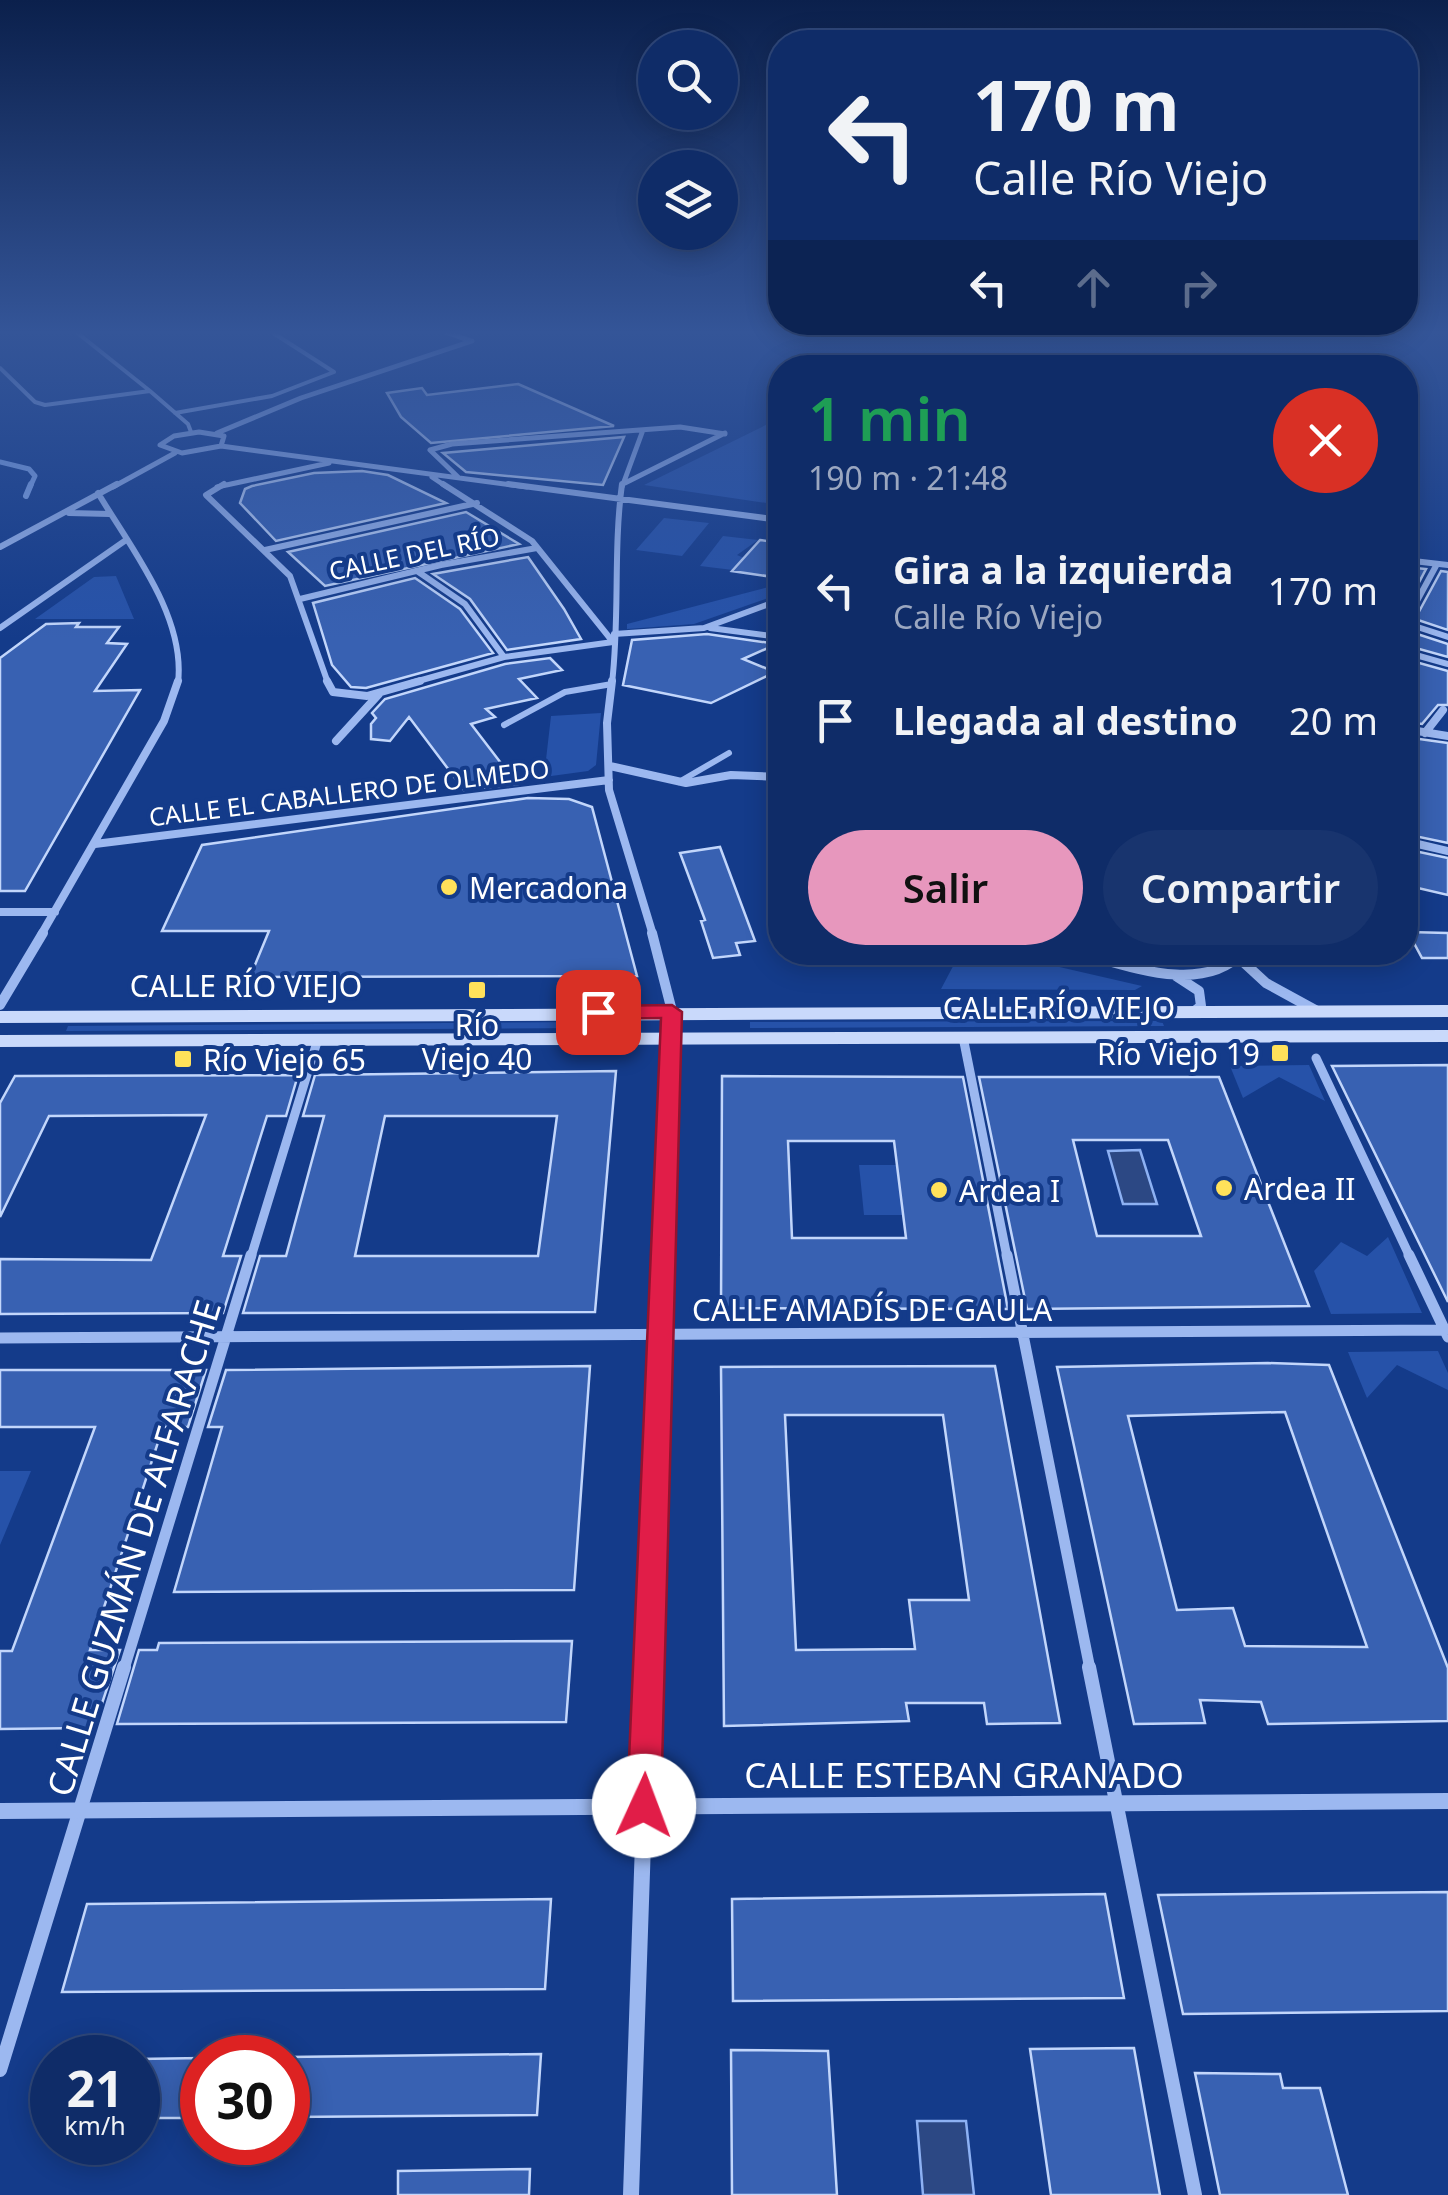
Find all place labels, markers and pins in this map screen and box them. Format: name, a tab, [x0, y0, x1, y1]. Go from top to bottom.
place label: Mercadona	[469, 867, 628, 908]
marker: Mercadona	[438, 876, 460, 898]
pin	[556, 970, 641, 1055]
marker: Río Viejo 40	[466, 979, 488, 1001]
place label: Río Viejo 40	[422, 1004, 532, 1079]
place label: Río Viejo 19	[1097, 1033, 1260, 1074]
place label: Río Viejo 65	[203, 1039, 366, 1080]
marker: Río Viejo 19	[1269, 1042, 1291, 1064]
marker: Río Viejo 65	[172, 1048, 194, 1070]
place label: Ardea II	[1244, 1168, 1355, 1209]
place label: Ardea I	[959, 1170, 1060, 1211]
marker: Ardea II	[1213, 1177, 1235, 1199]
marker: Ardea I	[928, 1179, 950, 1201]

